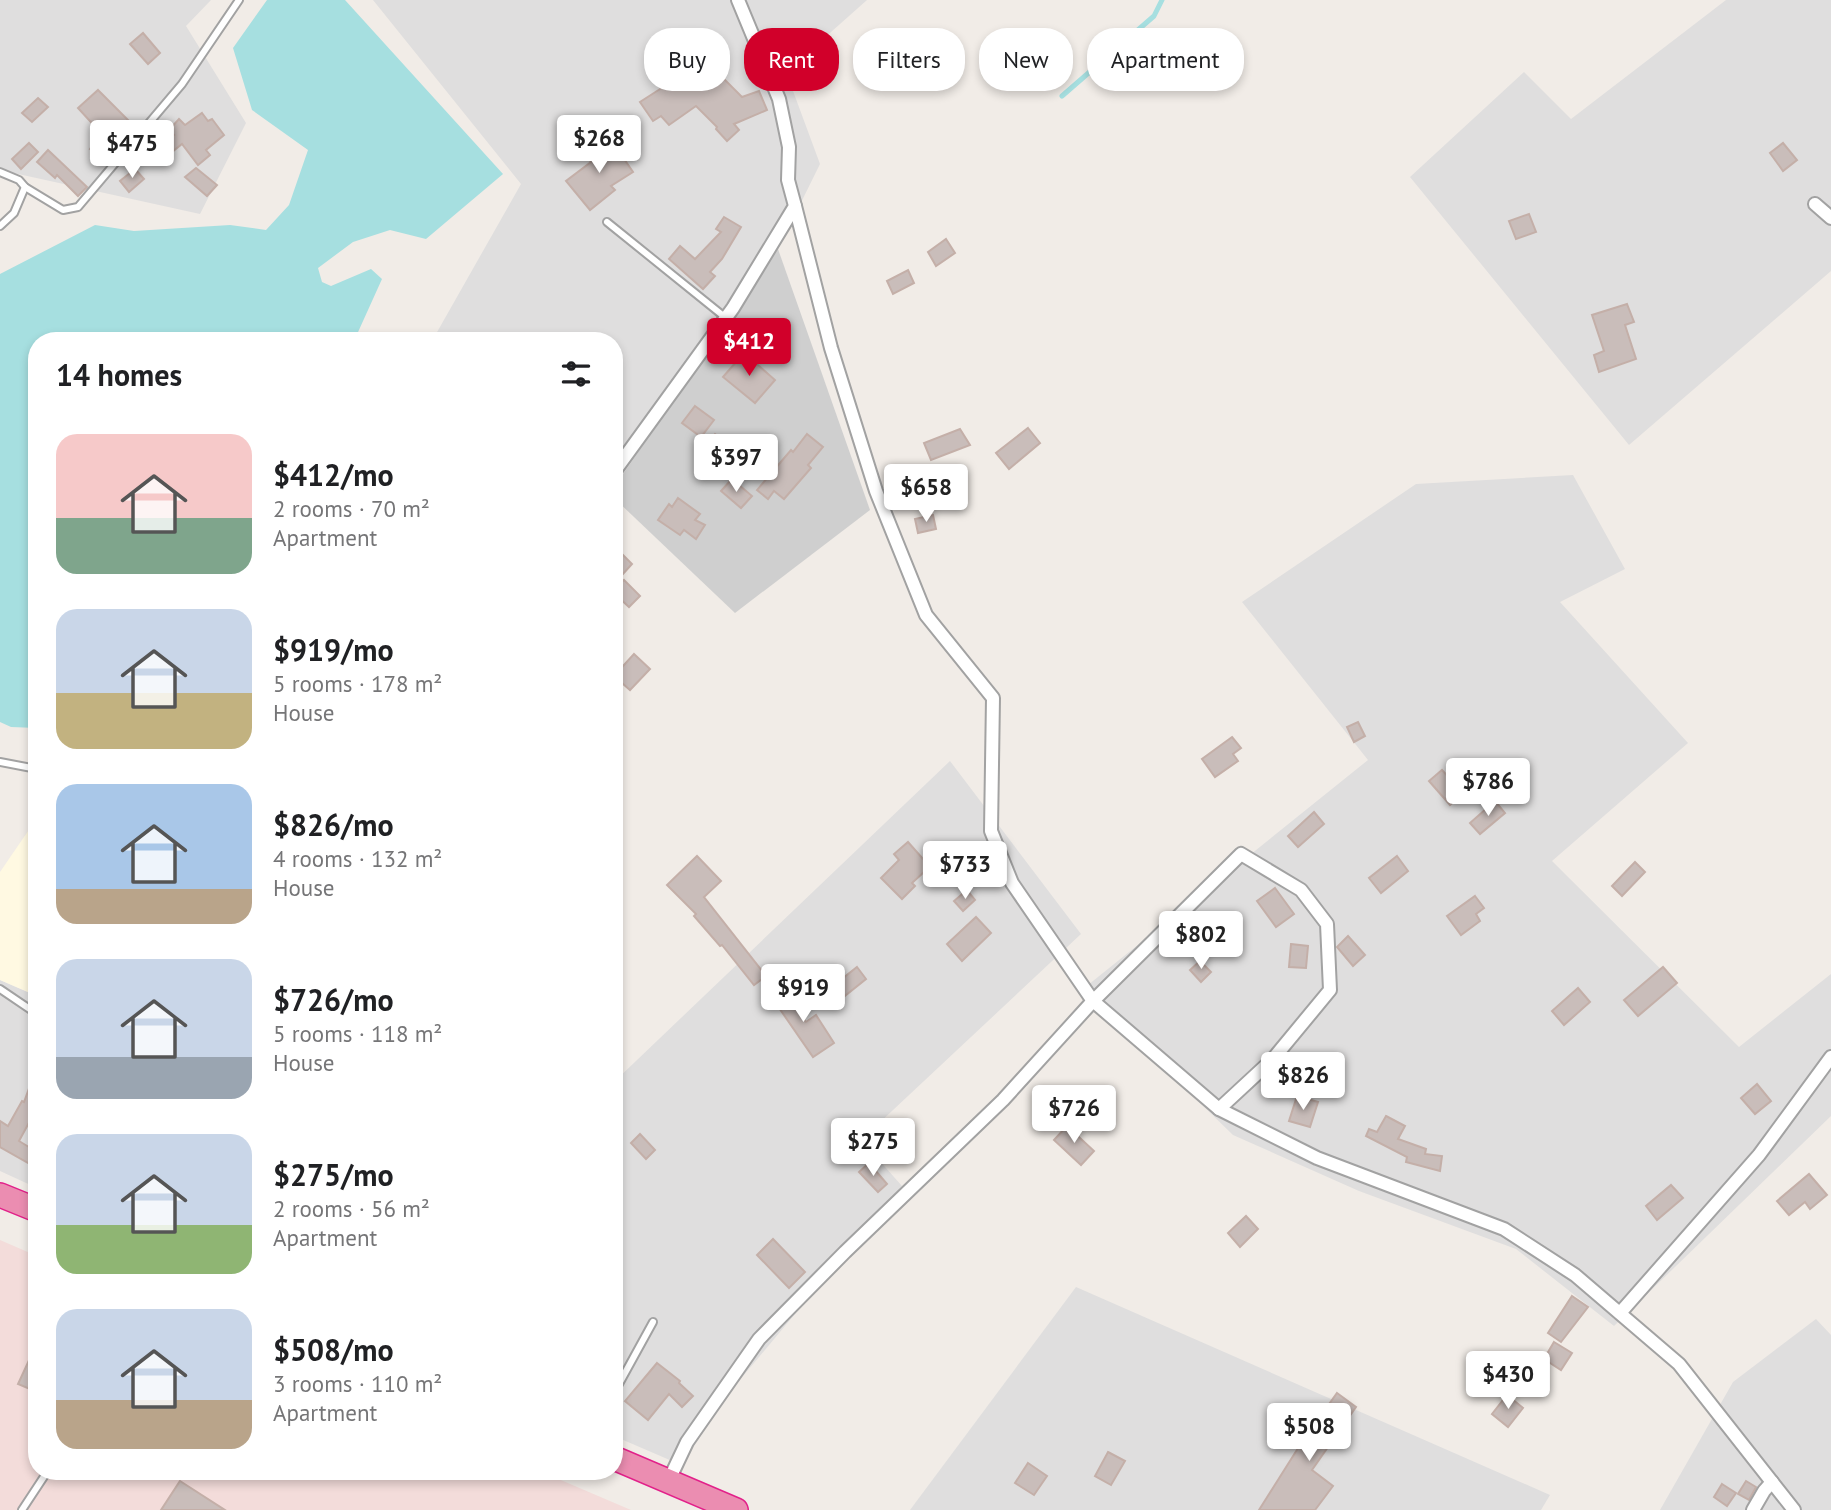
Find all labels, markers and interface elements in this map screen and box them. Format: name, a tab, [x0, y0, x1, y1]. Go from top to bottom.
chip: Buy	[644, 28, 730, 91]
chip: Rent	[744, 28, 839, 91]
chip: Filters	[853, 28, 965, 91]
chip: New	[979, 28, 1073, 91]
chip: Apartment	[1087, 28, 1244, 91]
pin: $268	[558, 116, 640, 175]
pin: $475	[91, 120, 173, 180]
text: $268	[573, 123, 625, 152]
text: $475	[106, 128, 158, 157]
pin: $412	[708, 318, 790, 378]
text: $412	[723, 326, 775, 355]
text: 14 homes	[56, 355, 182, 394]
icon: filters	[557, 355, 595, 393]
pin: $397	[695, 434, 777, 494]
text: $397	[710, 442, 762, 471]
text: $412/mo	[273, 455, 394, 494]
icon: home	[112, 462, 196, 546]
pin: $658	[885, 464, 967, 524]
text: $658	[900, 472, 952, 501]
text: 2 rooms · 70 m²	[273, 494, 430, 523]
text: Apartment	[273, 523, 377, 552]
text: $919/mo	[273, 630, 394, 669]
icon: home	[112, 637, 196, 721]
text: 5 rooms · 178 m²	[273, 669, 442, 698]
text: House	[273, 698, 335, 727]
pin: $786	[1447, 758, 1529, 818]
text: $786	[1462, 766, 1514, 795]
text: $826/mo	[273, 805, 394, 844]
icon: home	[112, 812, 196, 896]
pin: $733	[924, 842, 1006, 901]
text: 4 rooms · 132 m²	[273, 844, 442, 873]
text: $733	[939, 849, 991, 878]
text: House	[273, 873, 335, 902]
pin: $802	[1160, 912, 1242, 971]
text: $802	[1175, 919, 1227, 948]
pin: $919	[762, 964, 844, 1024]
text: $919	[777, 972, 829, 1001]
text: $726/mo	[273, 980, 394, 1019]
icon: home	[112, 987, 196, 1071]
text: 5 rooms · 118 m²	[273, 1019, 442, 1048]
text: House	[273, 1048, 335, 1077]
pin: $826	[1262, 1052, 1344, 1112]
text: $826	[1277, 1060, 1329, 1089]
pin: $726	[1033, 1086, 1115, 1145]
text: $726	[1048, 1093, 1100, 1122]
pin: $275	[832, 1118, 914, 1178]
text: $275	[847, 1126, 899, 1155]
text: $275/mo	[273, 1155, 394, 1194]
icon: home	[112, 1162, 196, 1246]
text: 2 rooms · 56 m²	[273, 1194, 430, 1223]
text: Apartment	[273, 1223, 377, 1252]
text: $508/mo	[273, 1330, 394, 1369]
icon: home	[112, 1337, 196, 1421]
pin: $430	[1467, 1352, 1549, 1411]
text: $430	[1482, 1359, 1534, 1388]
text: 3 rooms · 110 m²	[273, 1369, 442, 1398]
text: Apartment	[273, 1398, 377, 1427]
pin: $508	[1268, 1404, 1350, 1463]
text: $508	[1283, 1411, 1335, 1440]

